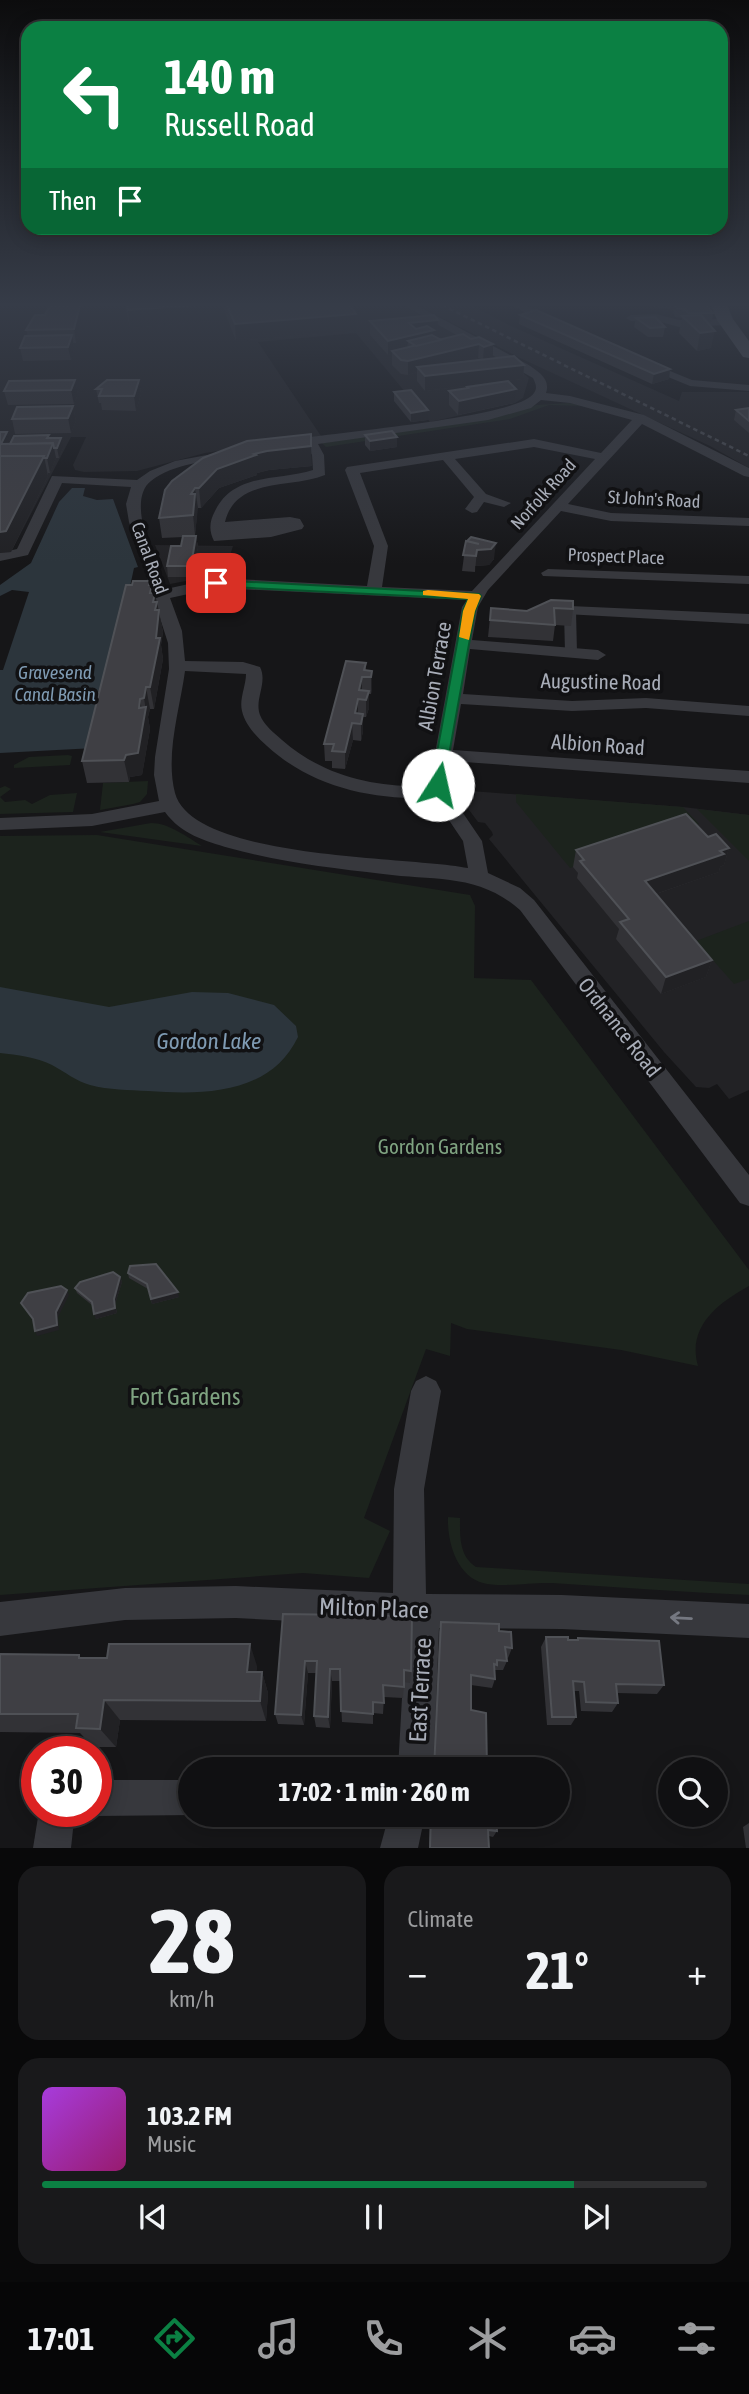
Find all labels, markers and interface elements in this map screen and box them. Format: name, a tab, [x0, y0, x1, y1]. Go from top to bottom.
text: 140 m	[164, 48, 275, 104]
icon: left	[49, 49, 140, 140]
text: Russell Road	[164, 106, 315, 143]
icon: arrive	[111, 182, 149, 220]
text: Then	[49, 186, 97, 216]
street label: Norfolk Road	[506, 455, 580, 533]
street label: St John's Road	[607, 486, 701, 512]
street label: Canal Road	[127, 519, 173, 597]
street label: Prospect Place	[567, 544, 665, 568]
pin	[186, 553, 246, 613]
icon: arrive	[197, 564, 235, 602]
street label: Albion Terrace	[413, 620, 455, 732]
water label: Gravesend Canal Basin	[14, 661, 96, 705]
street label: Augustine Road	[541, 668, 661, 694]
street label: Albion Road	[550, 729, 646, 759]
position arrow	[401, 748, 475, 822]
street label: Ordnance Road	[574, 973, 666, 1081]
water label: Gordon Lake	[157, 1028, 261, 1054]
park label: Gordon Gardens	[378, 1134, 502, 1158]
park label: Fort Gardens	[130, 1383, 240, 1410]
street label: Milton Place	[319, 1593, 429, 1623]
one-way arrow	[670, 1611, 693, 1624]
street label: East Terrace	[404, 1637, 436, 1743]
speed limit sign: 30	[21, 1736, 112, 1827]
map controls	[658, 1757, 728, 1827]
button: search	[658, 1757, 728, 1827]
text: 17:02 · 1 min · 260 m	[278, 1777, 470, 1807]
text: 28	[149, 1888, 235, 1992]
text: Climate	[408, 1906, 473, 1932]
text: 21°	[526, 1940, 589, 2000]
text: −	[408, 1950, 427, 1993]
text: +	[687, 1950, 707, 1993]
text: km/h	[169, 1986, 215, 2012]
text: 103.2 FM	[147, 2101, 232, 2131]
text: Music	[147, 2131, 195, 2157]
icon: previous	[134, 2198, 172, 2236]
icon: pause	[355, 2198, 393, 2236]
icon: next	[577, 2198, 615, 2236]
icon: directions	[150, 2314, 199, 2363]
icon: music	[254, 2314, 303, 2363]
icon: phone	[359, 2314, 408, 2363]
icon: climate	[463, 2314, 512, 2363]
icon: car	[568, 2314, 617, 2363]
icon: filters	[672, 2314, 721, 2363]
text: 17:01	[28, 2320, 94, 2357]

